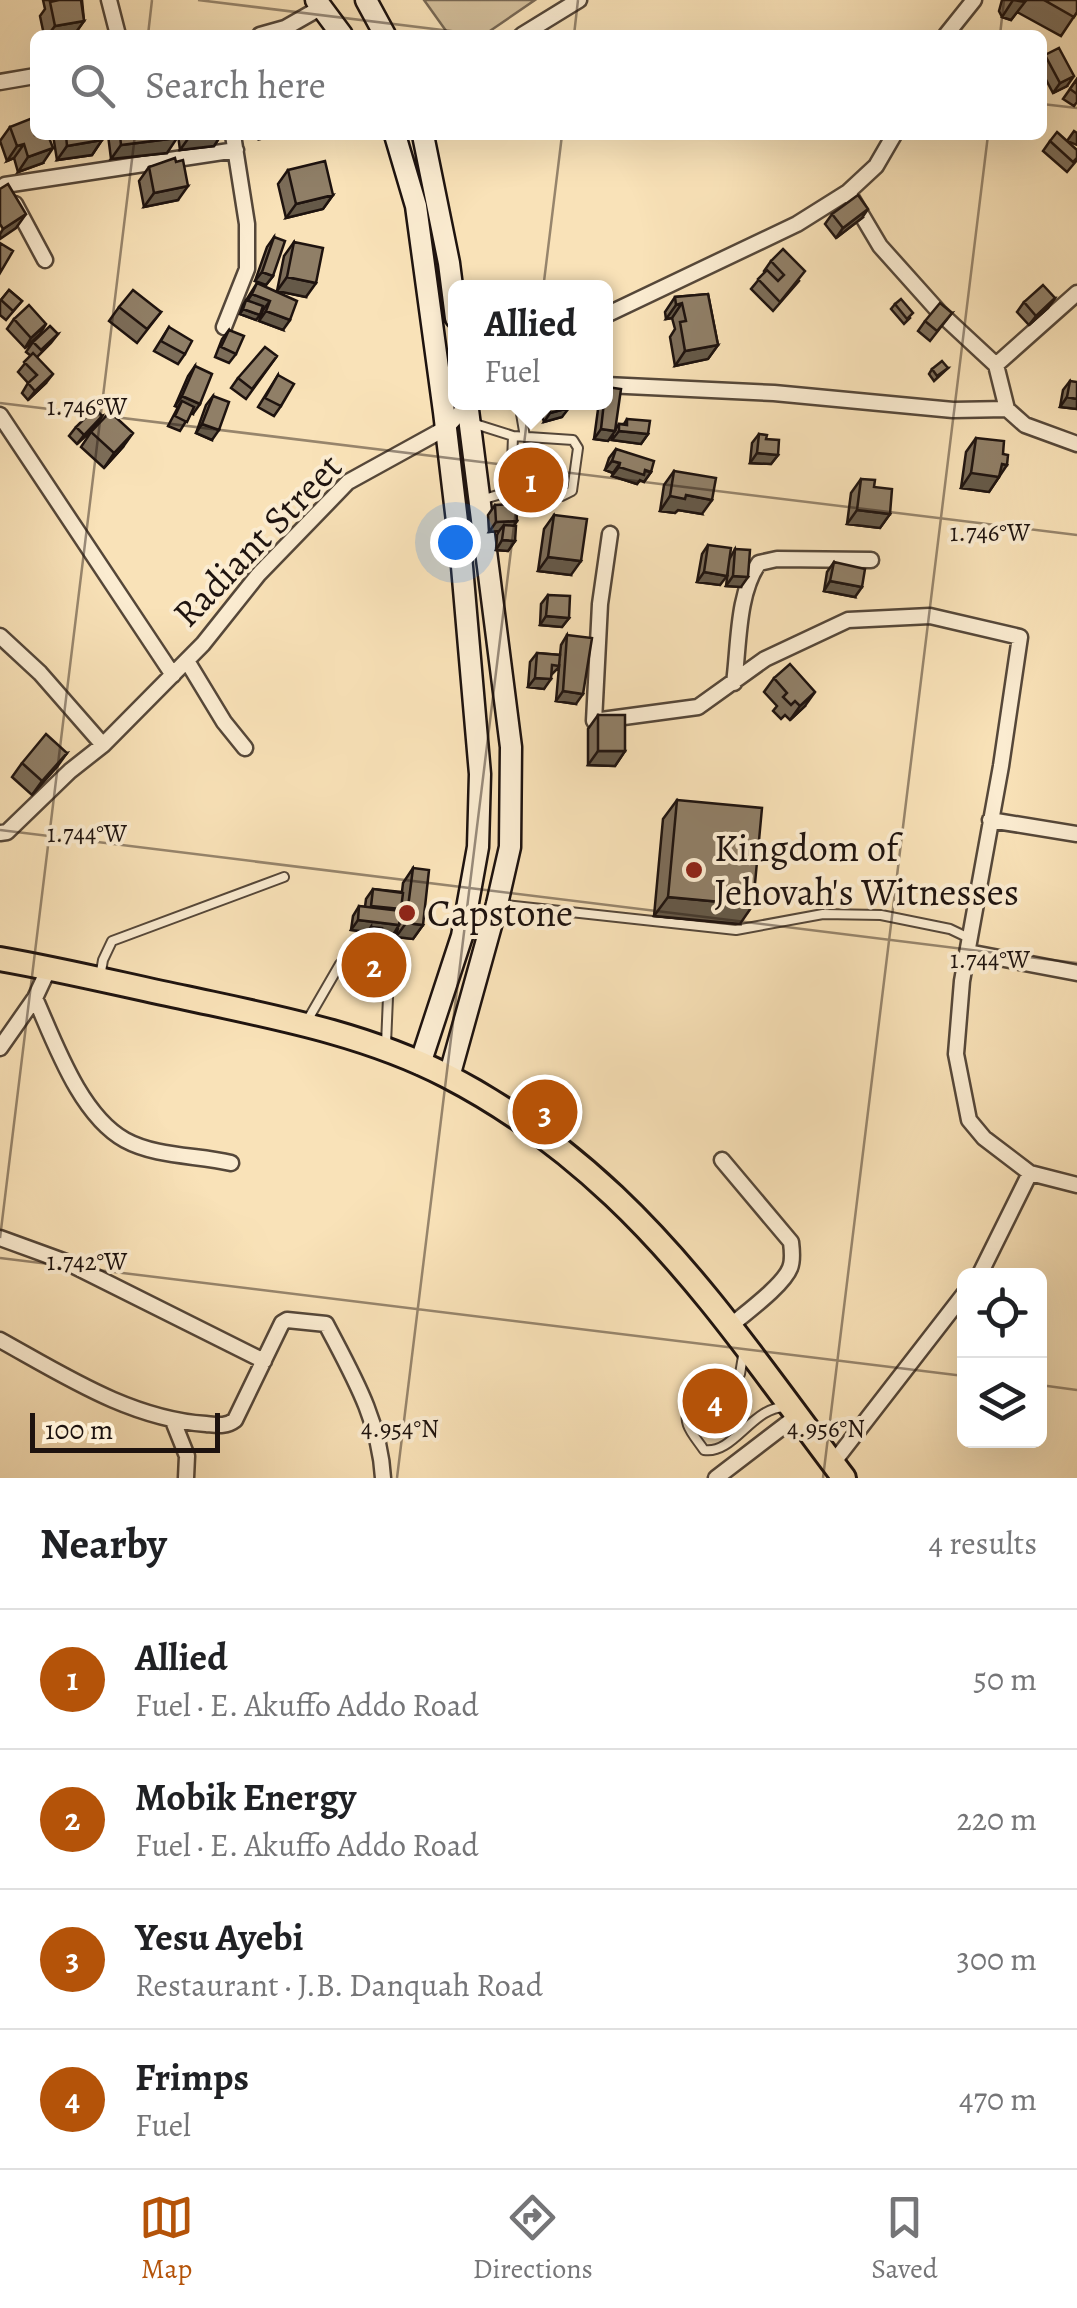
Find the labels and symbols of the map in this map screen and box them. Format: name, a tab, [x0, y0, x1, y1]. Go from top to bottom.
text: 1.746°W	[47, 390, 128, 424]
street label: Radiant Street	[161, 442, 353, 638]
pin: 1	[498, 442, 564, 518]
text: 1.746°W	[950, 516, 1031, 550]
your location	[430, 517, 481, 568]
text: 1.744°W	[47, 817, 128, 851]
place label: Kingdom of Jehovah's Witnesses	[714, 822, 1019, 918]
marker: Kingdom of Jehovah's Witnesses	[683, 859, 705, 881]
place label: Capstone	[427, 887, 573, 939]
marker: Capstone	[396, 902, 418, 924]
pin: 2	[342, 928, 406, 1002]
text: 1.744°W	[950, 943, 1031, 977]
pin: 3	[512, 1074, 578, 1150]
text: 1.742°W	[47, 1245, 128, 1279]
pin: 4	[682, 1364, 748, 1438]
scale bar	[30, 1408, 220, 1452]
text: 4.954°N	[361, 1412, 439, 1446]
text: 4.956°N	[787, 1412, 865, 1446]

